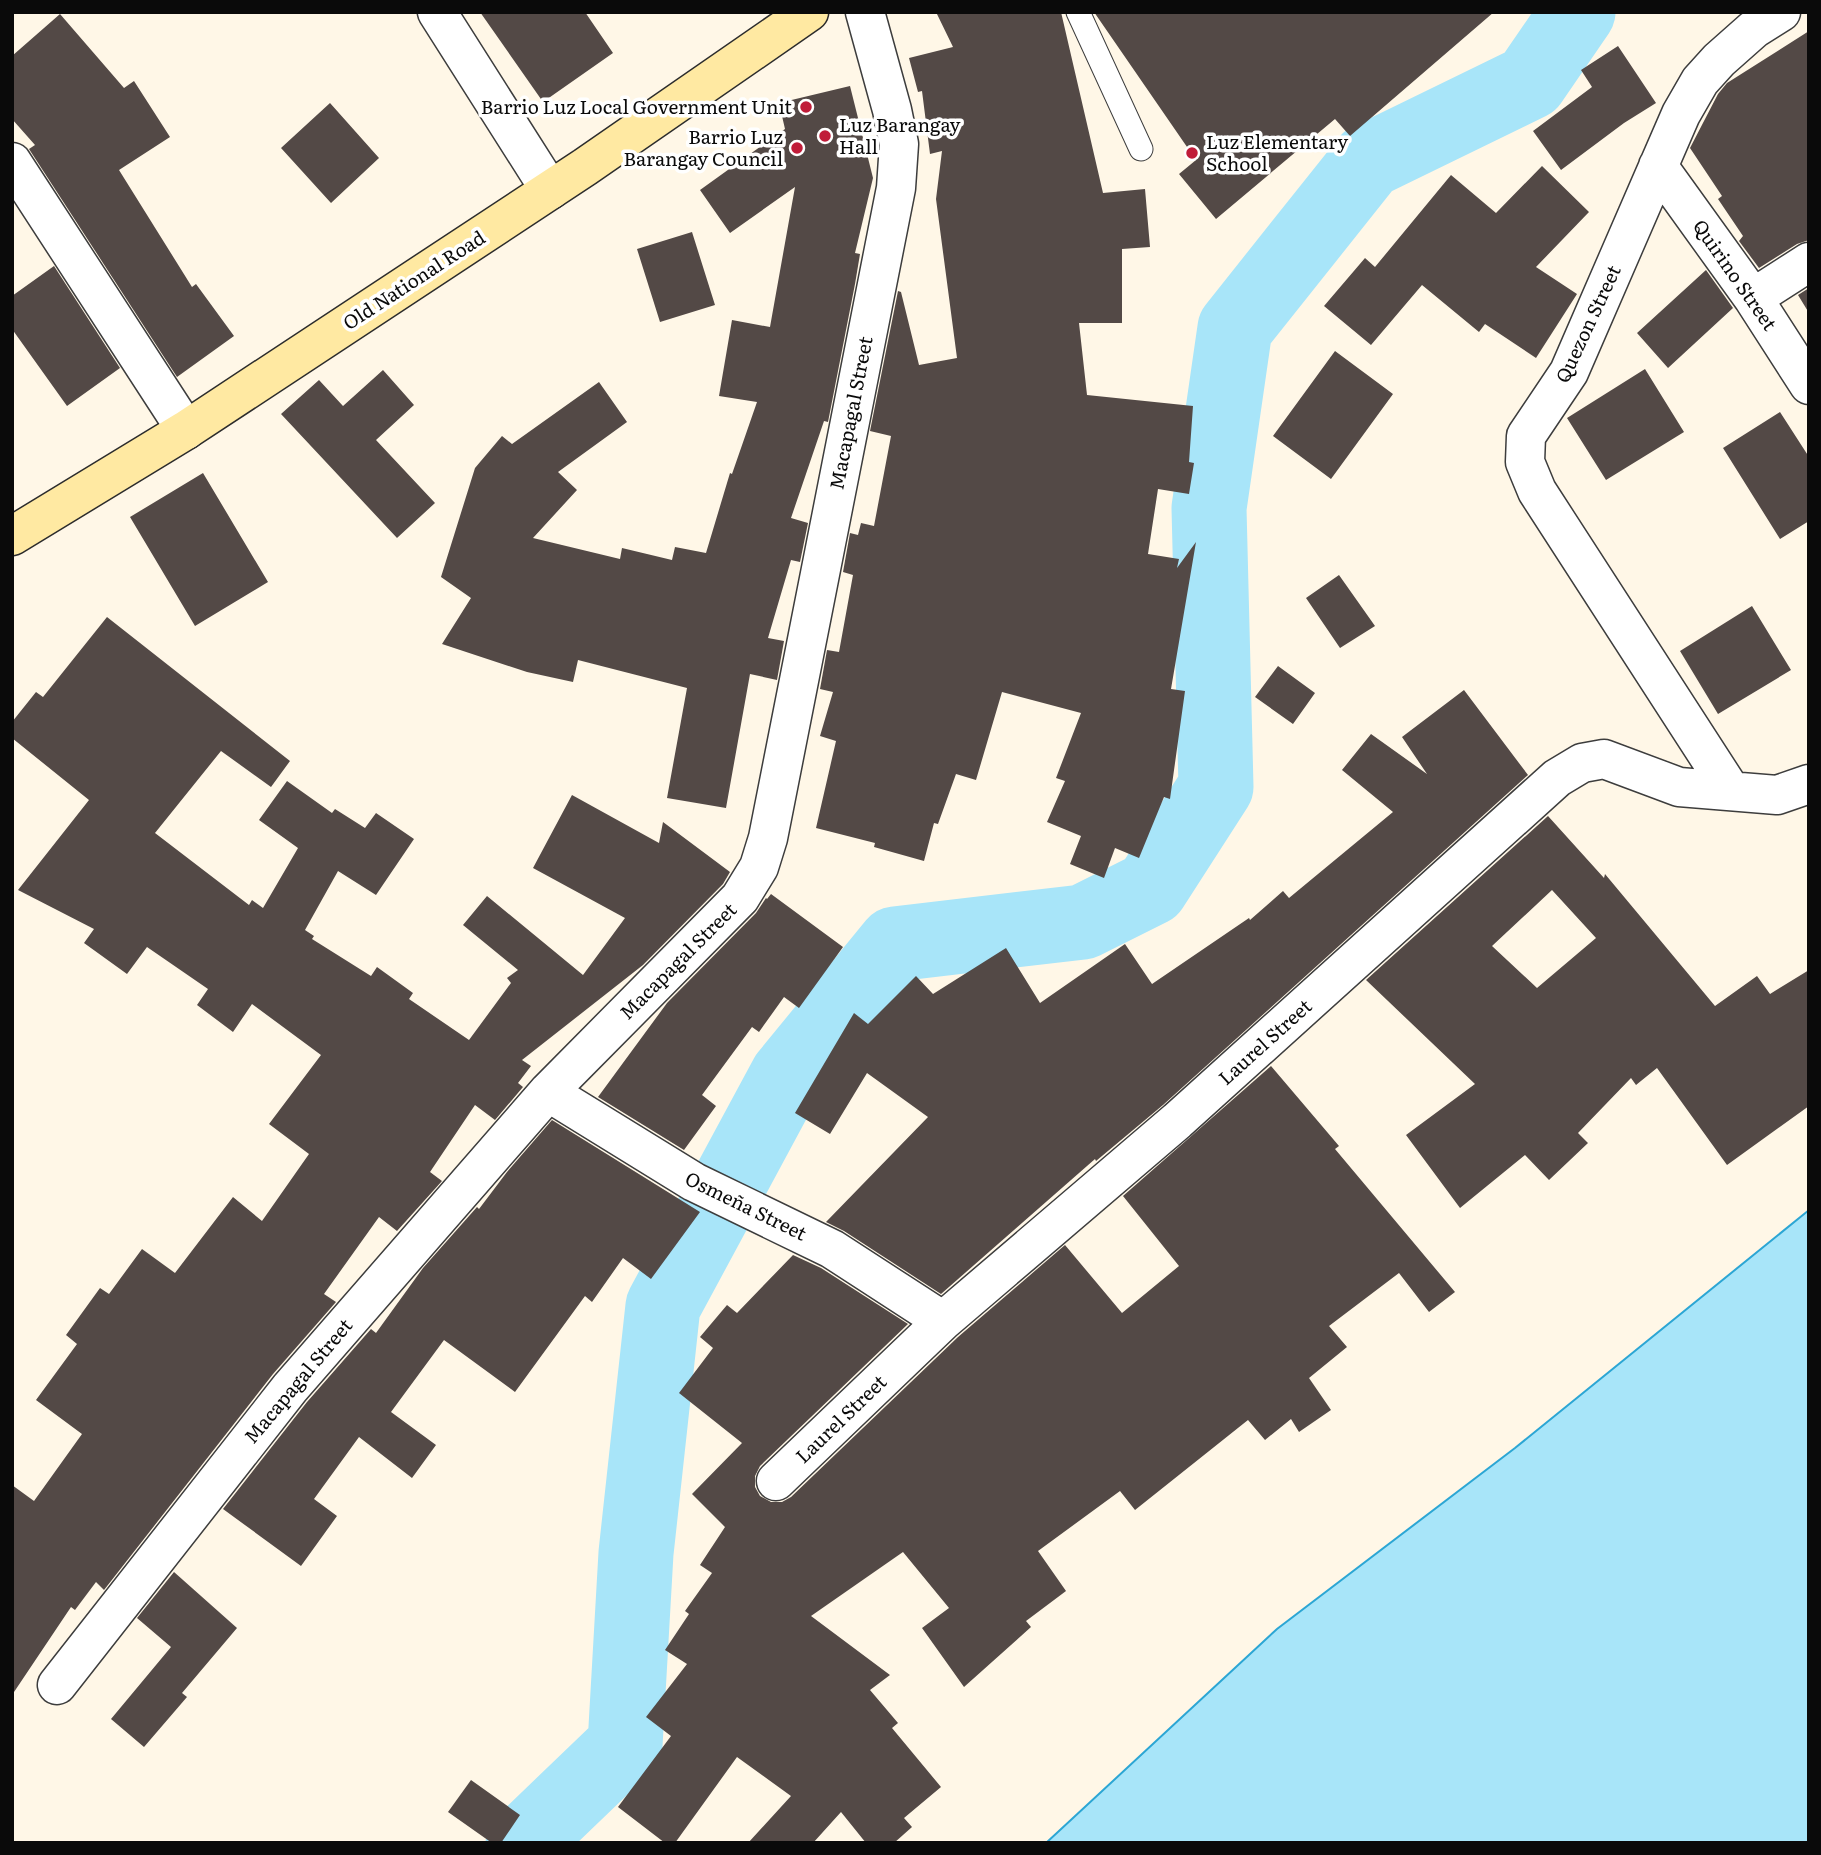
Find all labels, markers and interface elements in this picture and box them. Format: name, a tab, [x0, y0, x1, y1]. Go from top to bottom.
place label: Barrio Luz Local Government Unit	[481, 92, 792, 120]
marker: Barrio Luz Local Government Unit	[798, 99, 814, 115]
place label: Luz Barangay Hall	[839, 110, 961, 160]
place label: Barrio Luz Barangay Council	[623, 122, 783, 172]
place label: Luz Elementary School	[1206, 127, 1348, 177]
marker: Luz Barangay Hall	[817, 128, 833, 144]
marker: Barrio Luz Barangay Council	[789, 140, 805, 156]
marker: Luz Elementary School	[1184, 145, 1200, 161]
street label: Quirino Street	[1687, 213, 1785, 336]
street label: Old National Road	[337, 222, 490, 336]
street label: Quezon Street	[1548, 260, 1627, 387]
street label: Macapagal Street	[821, 334, 879, 492]
street label: Macapagal Street	[612, 895, 742, 1025]
street label: Laurel Street	[1212, 992, 1317, 1091]
street label: Osmeña Street	[681, 1164, 812, 1247]
street label: Macapagal Street	[237, 1312, 358, 1449]
street label: Laurel Street	[789, 1367, 892, 1469]

